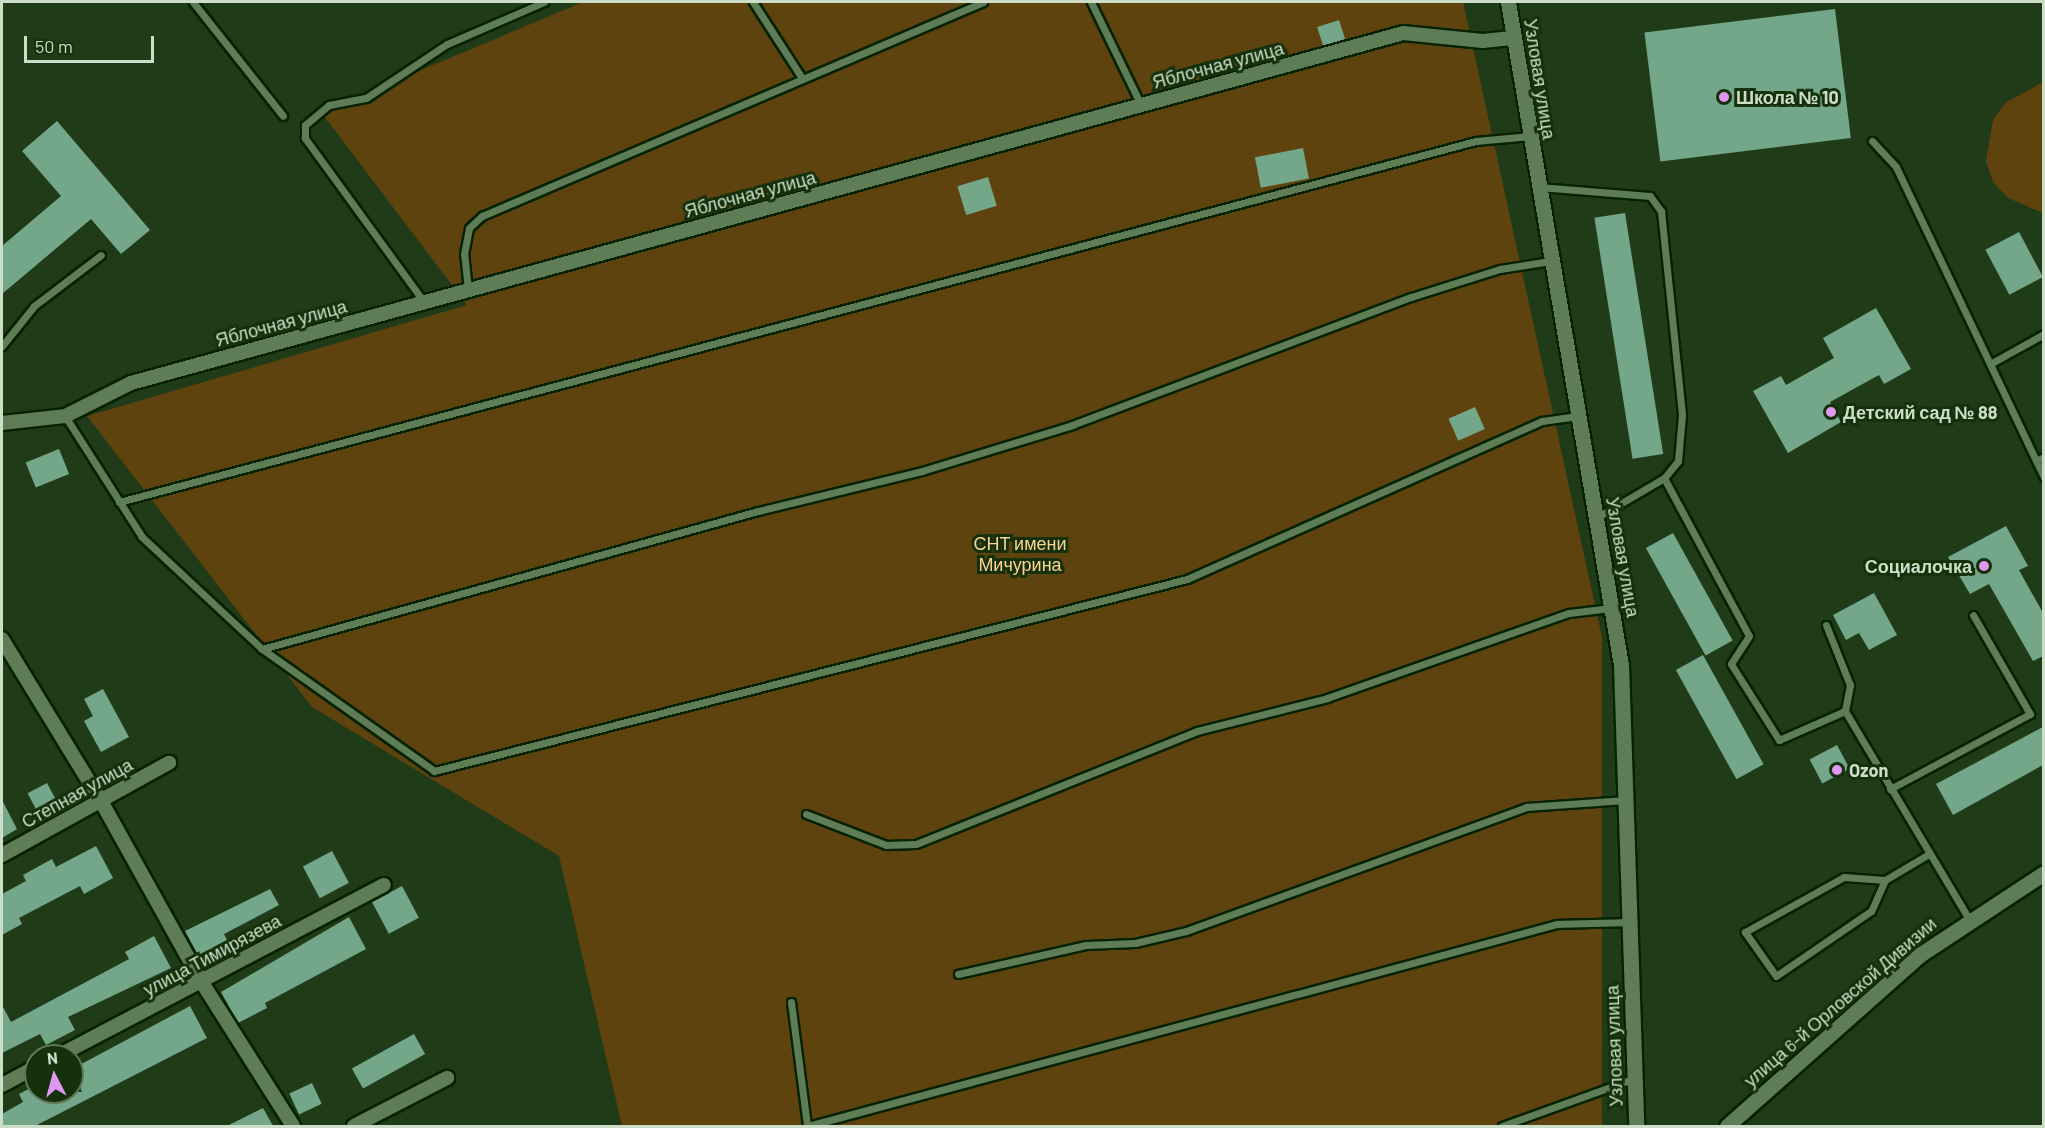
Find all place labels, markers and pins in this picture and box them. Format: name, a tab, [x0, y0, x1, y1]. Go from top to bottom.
place label: Школа № 10	[1736, 86, 1839, 108]
marker: Школа № 10	[1717, 90, 1731, 104]
place label: Детский сад № 88	[1843, 401, 1998, 423]
marker: Детский сад № 88	[1824, 405, 1838, 419]
place label: Социалочка	[1865, 555, 1972, 577]
marker: Социалочка	[1977, 559, 1991, 573]
place label: Ozon	[1849, 759, 1888, 781]
marker: Ozon	[1830, 763, 1844, 777]

